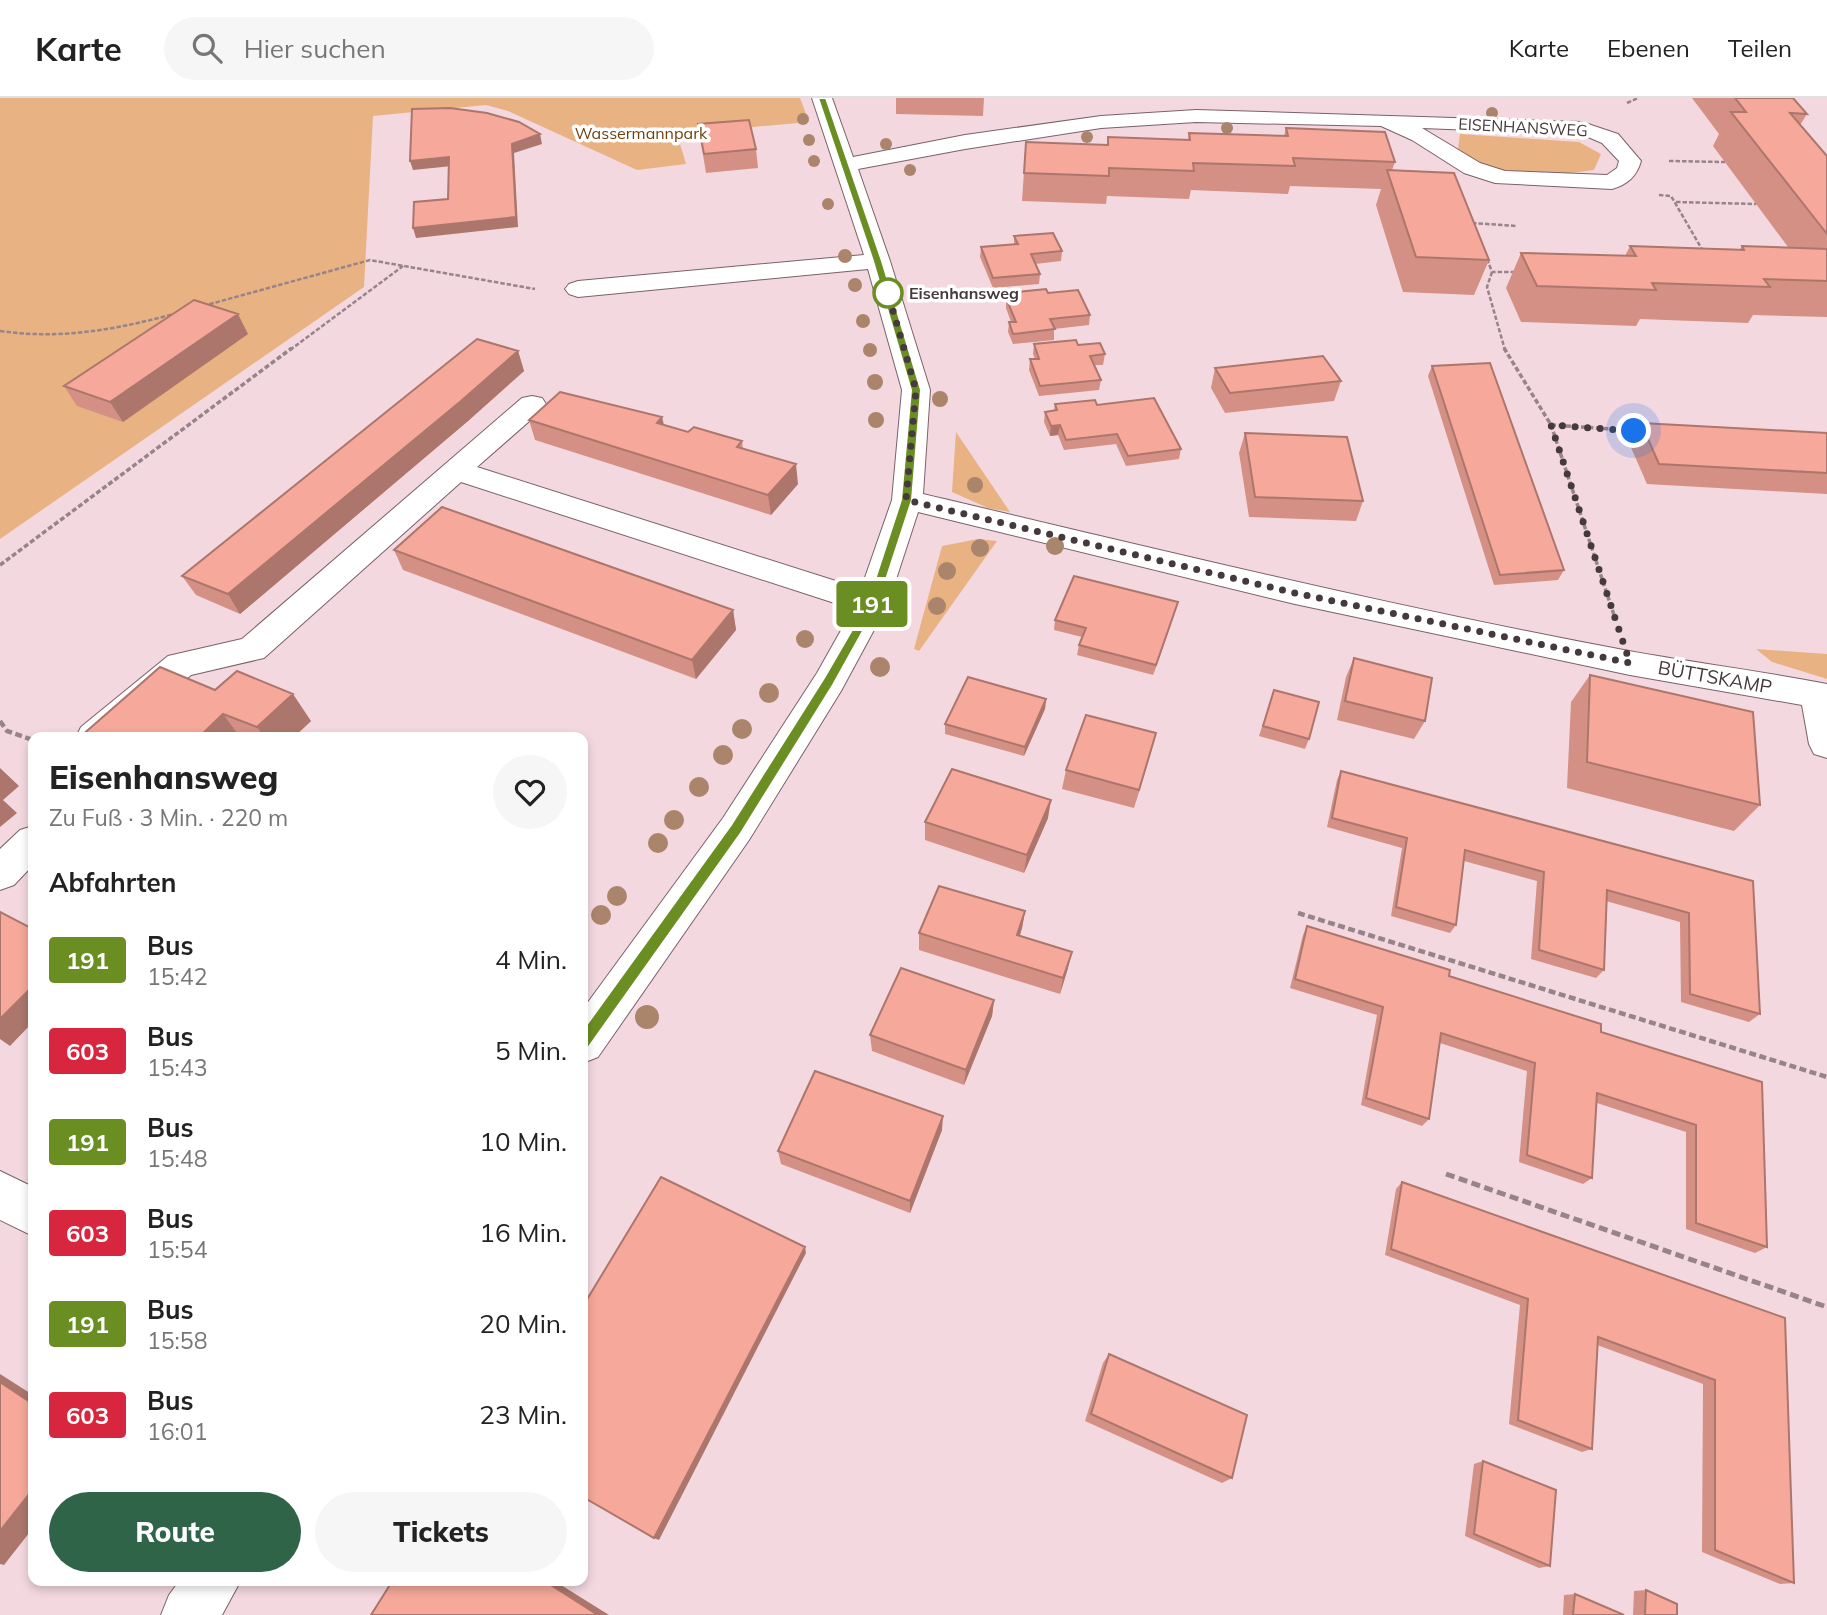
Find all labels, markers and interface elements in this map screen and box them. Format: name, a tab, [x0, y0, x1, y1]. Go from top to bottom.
search box	[164, 17, 654, 80]
text: Karte	[35, 28, 122, 69]
icon: search	[188, 29, 226, 67]
text: Hier suchen	[244, 32, 386, 65]
text: Karte	[1509, 33, 1569, 63]
text: Ebenen	[1607, 33, 1690, 63]
text: Teilen	[1728, 33, 1792, 63]
street label: EISENHANSWEG	[1458, 114, 1588, 140]
park label: Wassermannpark	[575, 123, 708, 143]
marker: Eisenhansweg	[873, 278, 903, 308]
place label: Eisenhansweg	[909, 283, 1019, 303]
your location	[1616, 413, 1651, 448]
line badge: 191	[832, 581, 912, 627]
text: 191	[850, 589, 894, 619]
street label: BÜTTSKAMP	[1656, 655, 1774, 699]
button: heart	[493, 755, 567, 829]
text: Eisenhansweg	[49, 756, 279, 797]
text: Zu Fuß · 3 Min. · 220 m	[49, 803, 288, 832]
text: Abfahrten	[49, 866, 176, 899]
text: Bus	[147, 929, 193, 962]
text: 4 Min.	[495, 943, 567, 976]
text: 191	[66, 945, 109, 975]
text: 15:42	[147, 962, 207, 991]
text: Bus	[147, 1020, 193, 1053]
text: 5 Min.	[495, 1034, 567, 1067]
text: 603	[66, 1036, 109, 1066]
text: 15:43	[147, 1053, 207, 1082]
text: Bus	[147, 1111, 193, 1144]
text: 10 Min.	[479, 1125, 567, 1158]
text: 191	[66, 1127, 109, 1157]
text: 15:48	[147, 1144, 207, 1173]
text: Bus	[147, 1202, 193, 1235]
text: 16 Min.	[479, 1216, 567, 1249]
text: 603	[66, 1218, 109, 1248]
text: 15:54	[147, 1235, 207, 1264]
text: Bus	[147, 1293, 193, 1326]
text: 20 Min.	[479, 1307, 567, 1340]
text: 191	[66, 1309, 109, 1339]
text: 15:58	[147, 1326, 207, 1355]
text: Bus	[147, 1384, 193, 1417]
text: 23 Min.	[479, 1398, 567, 1431]
text: 603	[66, 1400, 109, 1430]
text: 16:01	[147, 1417, 207, 1446]
button: Route	[49, 1492, 301, 1572]
button: Tickets	[315, 1492, 567, 1572]

